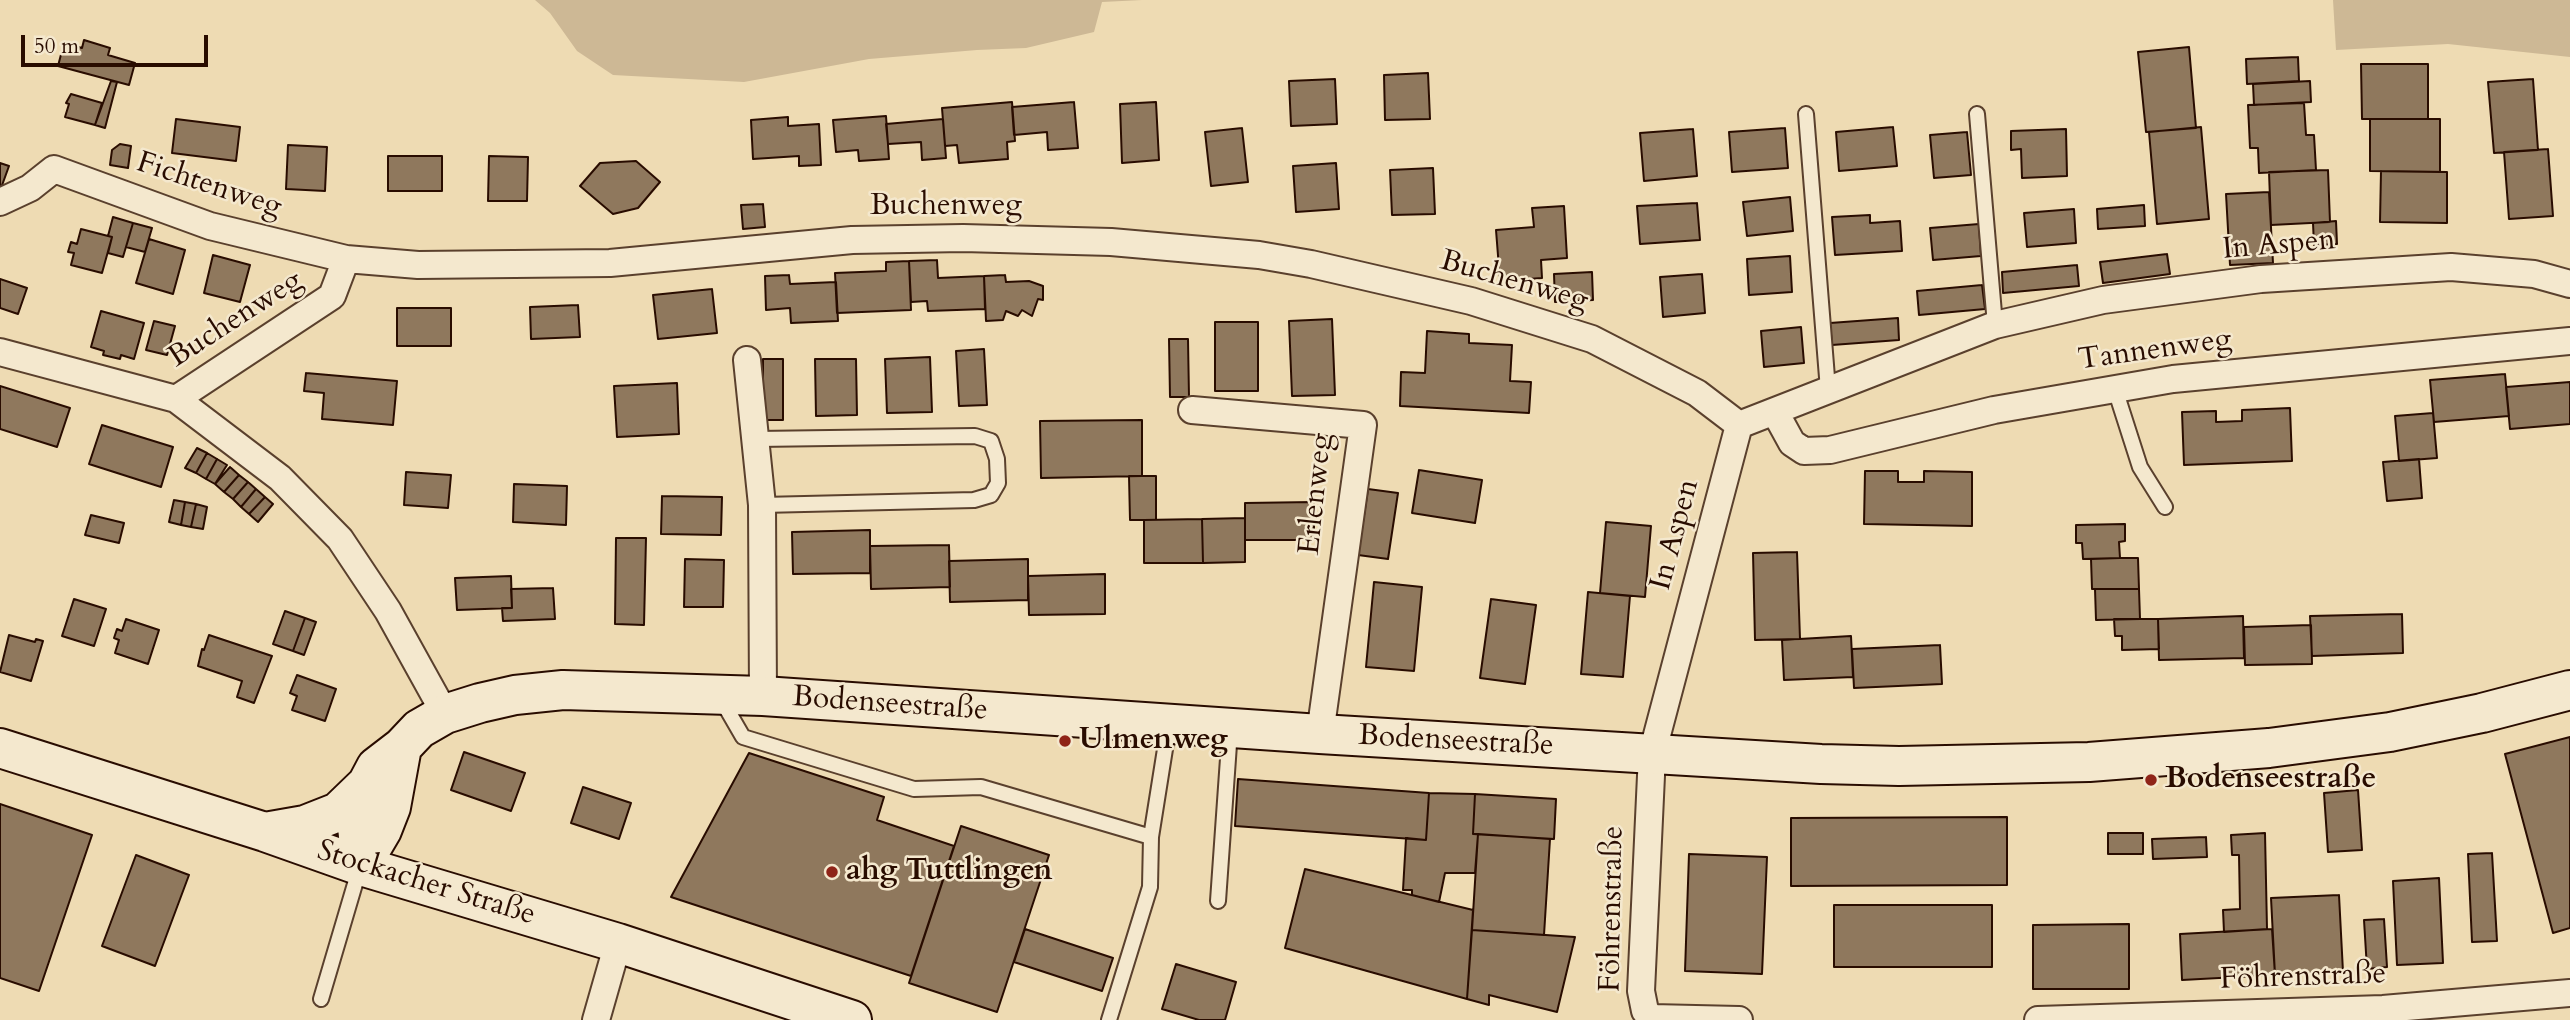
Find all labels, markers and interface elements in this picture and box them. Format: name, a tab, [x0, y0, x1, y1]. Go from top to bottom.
scale bar	[24, 21, 212, 65]
text: 50 m	[34, 32, 79, 61]
street label: Fichtenweg	[132, 146, 286, 226]
street label: Buchenweg	[870, 189, 1022, 225]
street label: In Aspen	[2221, 223, 2337, 269]
street label: Buchenweg	[1436, 244, 1592, 320]
street label: Buchenweg	[162, 263, 310, 377]
street label: Tannenweg	[2076, 322, 2234, 380]
street label: Erlenweg	[1293, 431, 1341, 557]
street label: In Aspen	[1644, 476, 1708, 594]
street label: Bodenseestraße	[791, 680, 989, 730]
street label: Bodenseestraße	[1357, 719, 1555, 765]
place label: Ulmenweg	[1079, 723, 1228, 759]
marker: Ulmenweg	[1057, 733, 1073, 749]
place label: Bodenseestraße	[2165, 762, 2376, 798]
marker: Bodenseestraße	[2143, 772, 2159, 788]
street label: Föhrenstraße	[1594, 826, 1632, 992]
street label: Stockacher Straße	[313, 834, 539, 934]
place label: ahg Tuttlingen	[846, 854, 1053, 890]
marker: ahg Tuttlingen	[824, 864, 840, 880]
street label: Föhrenstraße	[2219, 957, 2387, 999]

